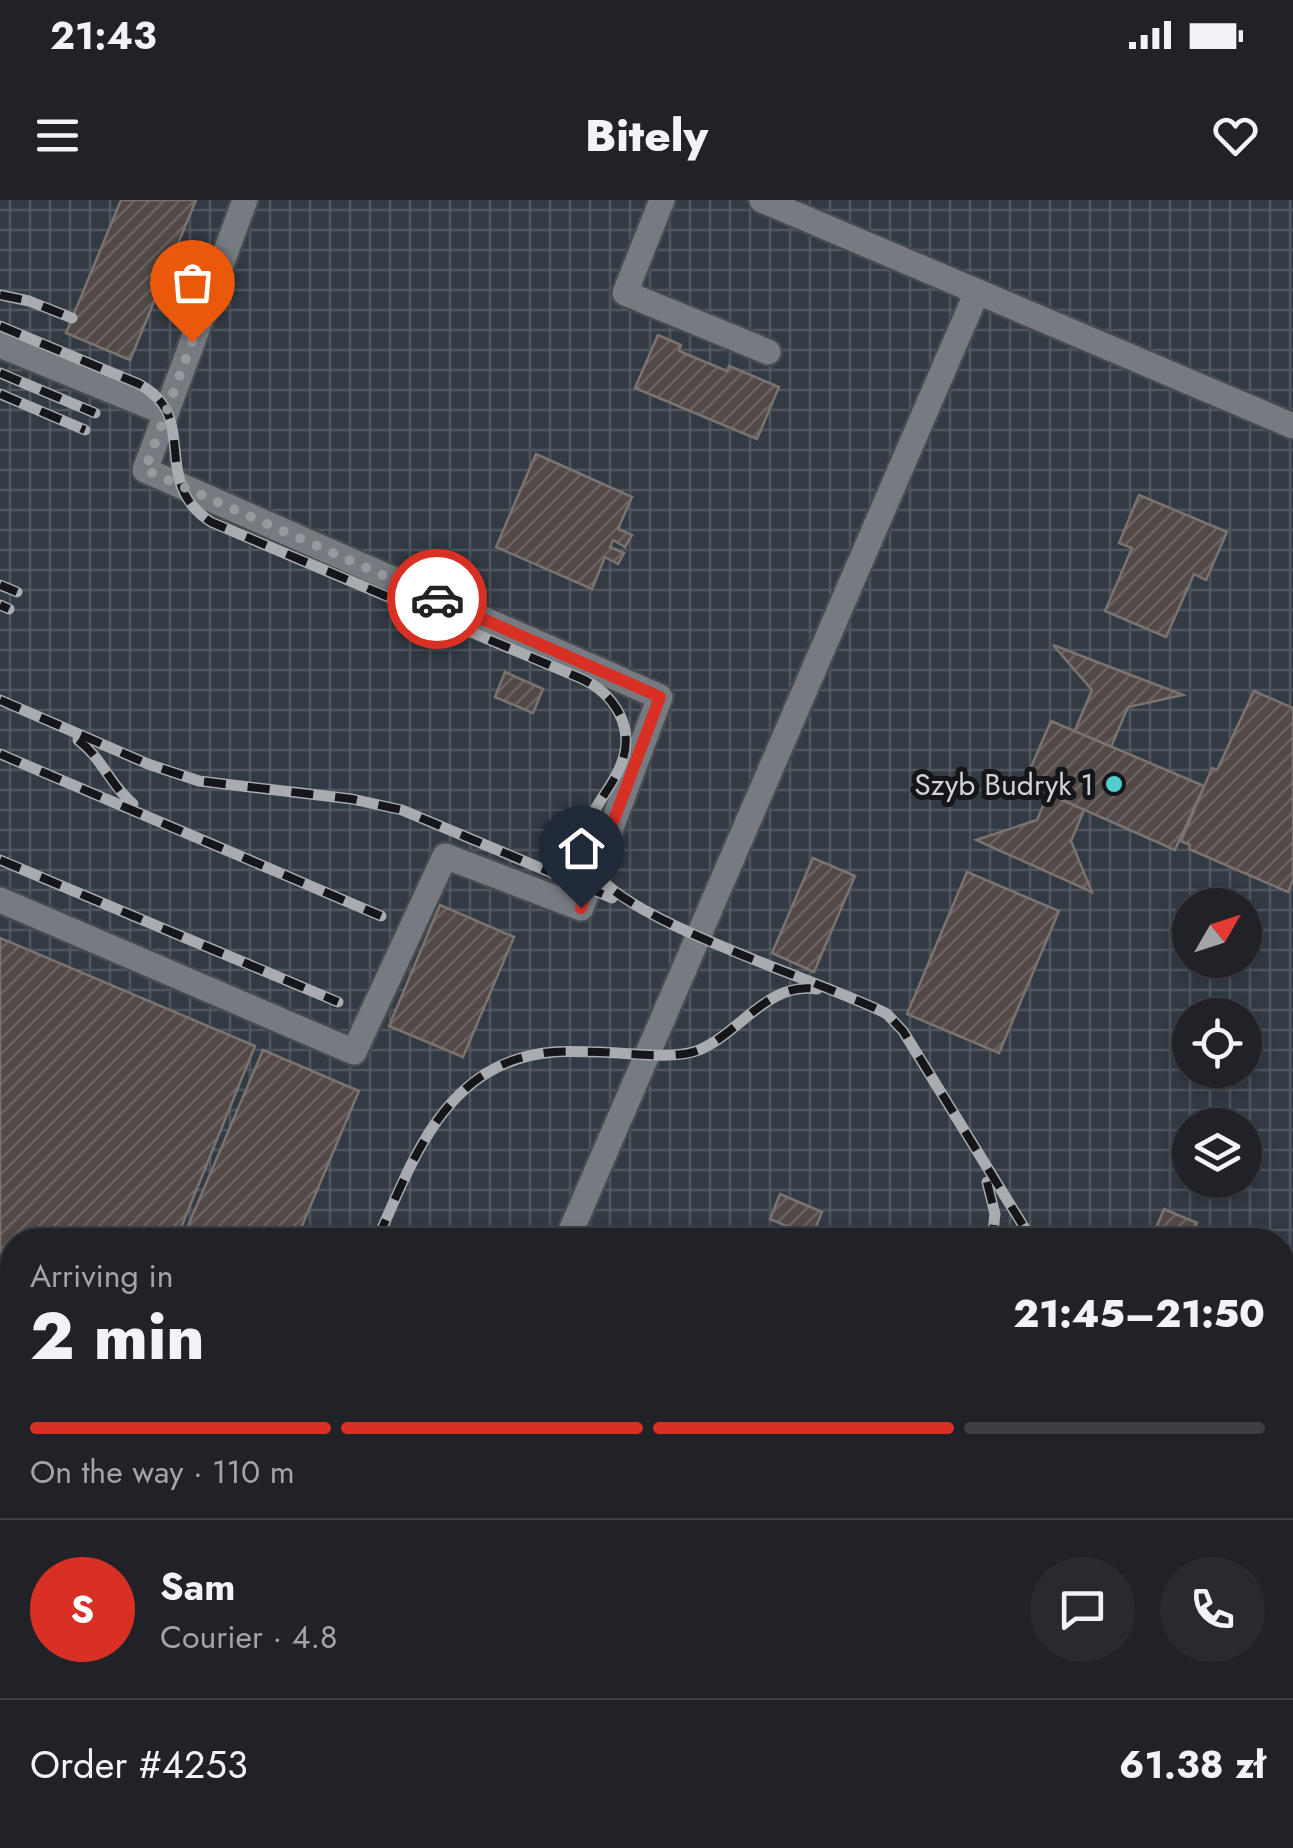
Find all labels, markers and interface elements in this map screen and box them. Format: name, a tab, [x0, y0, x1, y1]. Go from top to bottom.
text: 21:43	[50, 8, 157, 63]
text: Bitely	[585, 103, 708, 168]
icon: menu	[30, 108, 85, 163]
icon: heart	[1208, 108, 1263, 163]
pin	[150, 240, 235, 343]
icon: bag	[165, 255, 220, 310]
courier	[387, 549, 487, 649]
icon: car	[410, 572, 465, 627]
place label: Szyb Budryk 1	[914, 763, 1094, 806]
marker: Szyb Budryk 1	[1103, 773, 1125, 795]
pin	[539, 806, 624, 909]
icon: home	[554, 821, 609, 876]
north arrow	[1172, 888, 1262, 978]
map controls	[1172, 888, 1262, 1198]
button: locate	[1172, 998, 1262, 1088]
button: layers	[1172, 1108, 1262, 1198]
text: Arriving in	[30, 1253, 174, 1299]
text: 21:45–21:50	[1013, 1286, 1265, 1341]
text: 2 min	[30, 1289, 205, 1383]
text: On the way · 110 m	[30, 1449, 295, 1495]
button: chat	[1030, 1557, 1135, 1662]
button: phone	[1160, 1557, 1265, 1662]
text: Sam	[160, 1559, 235, 1614]
text: S	[71, 1582, 94, 1637]
text: Courier · 4.8	[160, 1614, 337, 1660]
text: Order #4253	[30, 1737, 248, 1792]
text: 61.38 zł	[1119, 1737, 1265, 1792]

